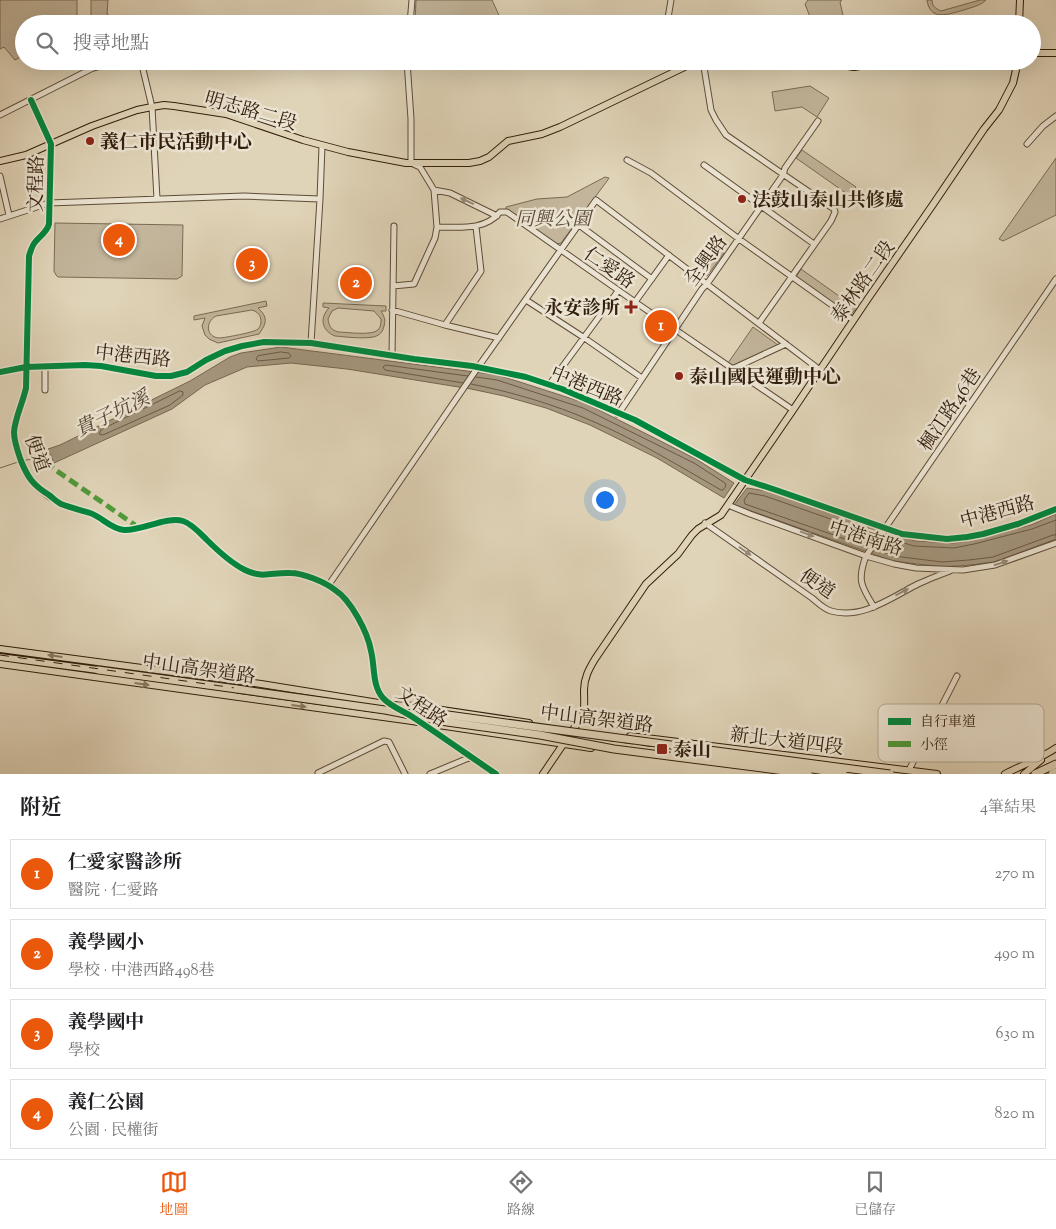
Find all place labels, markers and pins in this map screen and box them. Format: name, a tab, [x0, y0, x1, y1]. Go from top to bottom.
place label: 義仁市民活動中心	[100, 130, 252, 157]
marker: 義仁市民活動中心	[84, 135, 96, 147]
place label: 法鼓山泰山共修處	[752, 188, 904, 215]
marker: 法鼓山泰山共修處	[736, 193, 748, 205]
pin: 4	[103, 221, 135, 259]
pin: 3	[236, 245, 268, 283]
pin: 2	[340, 264, 372, 302]
place label: 永安診所	[544, 296, 620, 323]
marker: 永安診所	[624, 300, 638, 314]
pin: 1	[645, 307, 677, 345]
place label: 泰山國民運動中心	[689, 365, 841, 392]
marker: 泰山國民運動中心	[673, 370, 685, 382]
place label: 泰山	[673, 738, 711, 765]
marker: 泰山	[655, 742, 669, 756]

